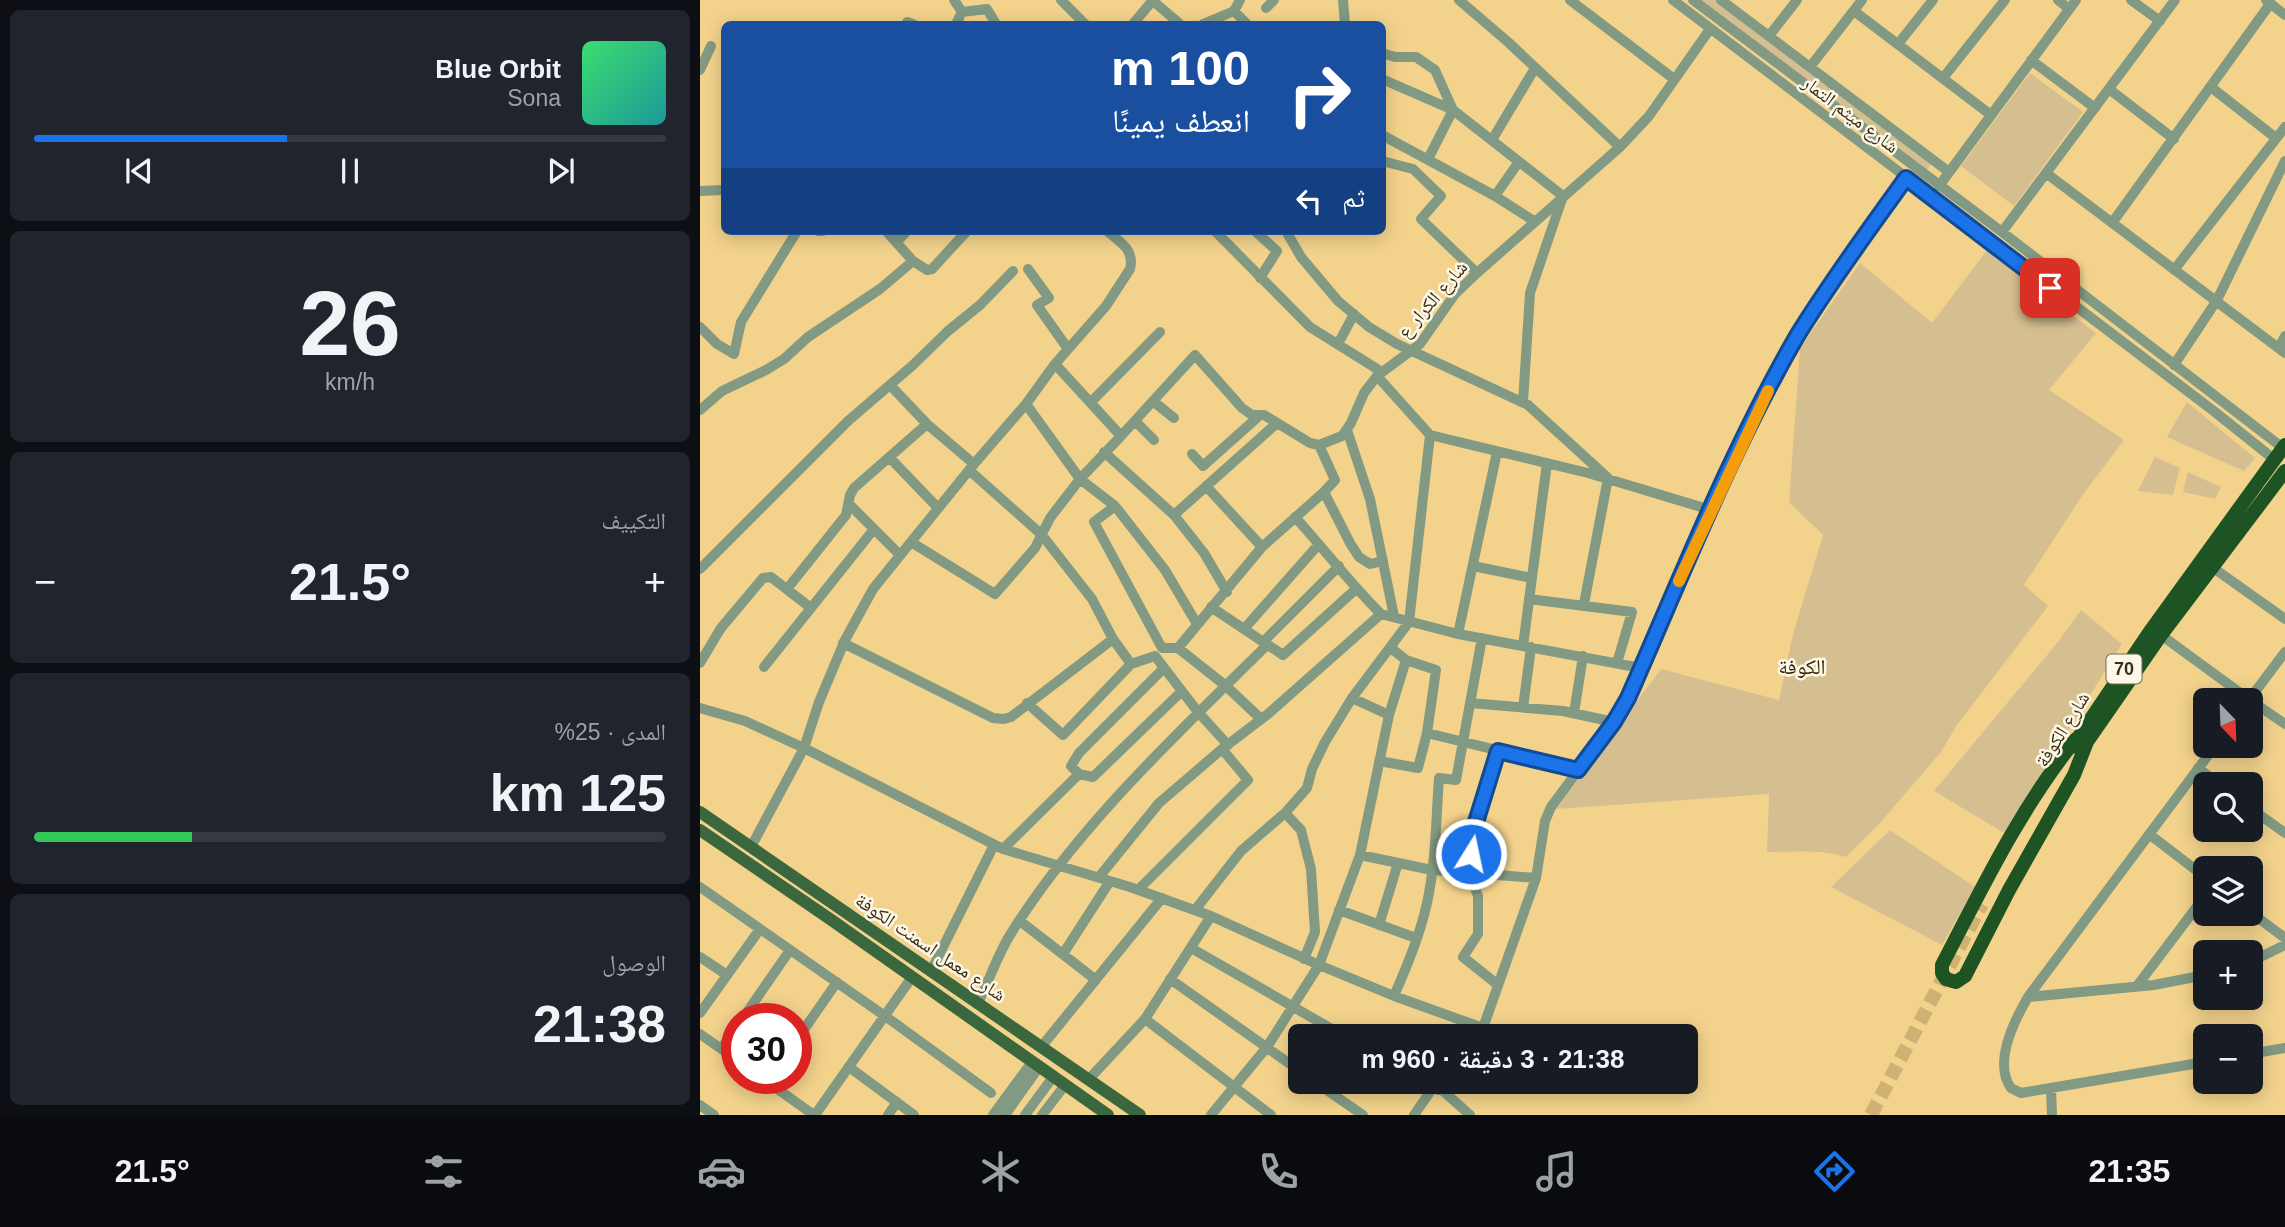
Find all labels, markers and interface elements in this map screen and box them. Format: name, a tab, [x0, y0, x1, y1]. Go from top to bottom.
text: 100 m	[1111, 41, 1250, 95]
icon: right	[1274, 49, 1365, 140]
text: Blue Orbit	[435, 54, 561, 84]
street label: شارع ميثم التمار	[1797, 71, 1903, 159]
text: Sona	[507, 85, 561, 111]
text: انعطف يمينًا	[1112, 103, 1250, 139]
icon: previous	[120, 152, 158, 190]
icon: pause	[331, 152, 369, 190]
icon: next	[542, 152, 580, 190]
icon: left	[1290, 182, 1328, 220]
text: ثم	[1342, 183, 1365, 213]
street label: شارع الكرار ع	[1393, 257, 1472, 343]
pin	[2020, 258, 2080, 318]
icon: arrive	[2031, 269, 2069, 307]
text: 26	[299, 273, 401, 374]
text: km/h	[325, 369, 375, 395]
text: التكييف	[601, 508, 666, 534]
text: 21.5°	[289, 553, 411, 611]
text: −	[34, 561, 56, 603]
text: +	[644, 561, 666, 603]
road number: 70	[2106, 654, 2142, 684]
district label: الكوفة	[1778, 655, 1826, 678]
street label: شارع الكوفة	[2031, 688, 2094, 771]
north arrow	[2193, 688, 2263, 758]
map controls	[2193, 688, 2263, 1094]
text: المدى · 25%	[555, 719, 666, 745]
text: 125 km	[490, 764, 666, 822]
button: search	[2193, 772, 2263, 842]
position arrow	[1434, 817, 1508, 891]
button: layers	[2193, 856, 2263, 926]
street label: شارع معمل اسمنت الكوفة	[851, 889, 1010, 1006]
button: +	[2193, 940, 2263, 1010]
text: الوصول	[602, 950, 666, 976]
text: 21:38	[533, 995, 666, 1053]
speed limit sign: 30	[721, 1003, 812, 1094]
button: −	[2193, 1024, 2263, 1094]
text: 21:38 · 3 دقيقة · 960 m	[1362, 1044, 1624, 1074]
icon: filters	[419, 1147, 468, 1196]
icon: car	[697, 1147, 746, 1196]
icon: climate	[976, 1147, 1025, 1196]
icon: phone	[1254, 1147, 1303, 1196]
icon: music	[1532, 1147, 1581, 1196]
icon: directions	[1810, 1147, 1859, 1196]
text: 21.5°	[115, 1153, 190, 1189]
text: 21:35	[2089, 1153, 2170, 1189]

